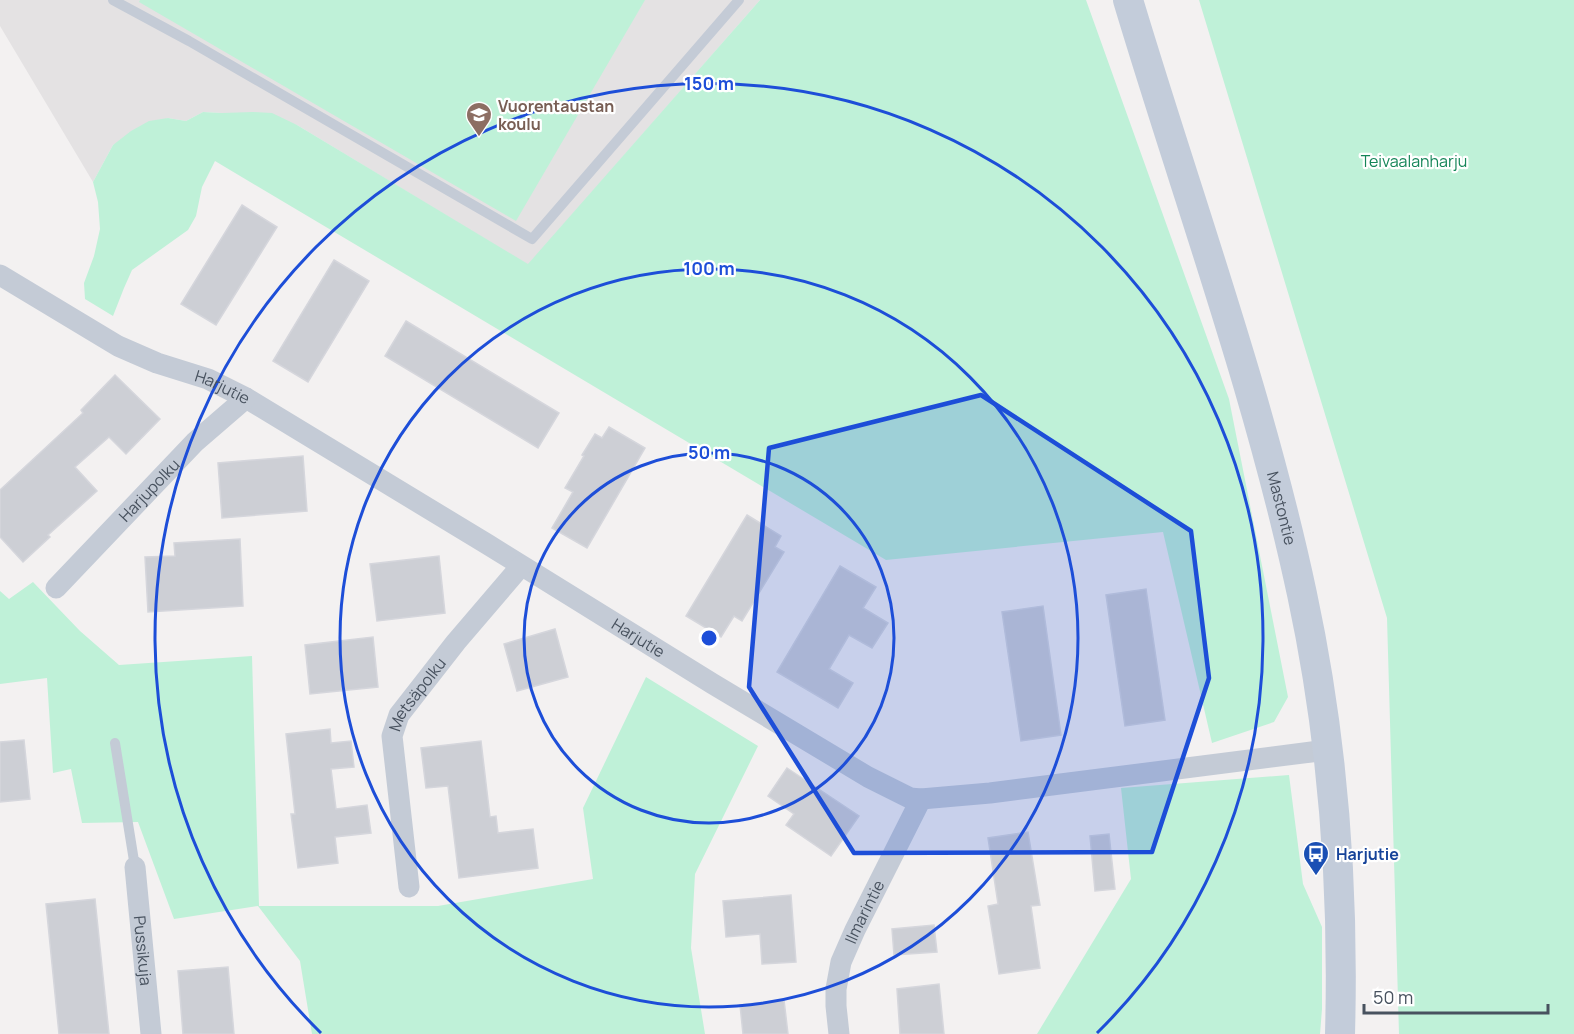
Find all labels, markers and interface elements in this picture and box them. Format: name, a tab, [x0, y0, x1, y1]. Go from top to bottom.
text: 150 m	[684, 71, 734, 95]
place label: Vuorentaustan koulu	[498, 95, 614, 135]
school or university icon: Vuorentaustan koulu	[464, 100, 494, 138]
park label: Teivaalanharju	[1361, 150, 1467, 172]
text: 100 m	[683, 256, 735, 280]
street label: Harjutie	[192, 365, 254, 409]
text: 50 m	[688, 440, 730, 464]
street label: Harjupolku	[114, 454, 184, 527]
street label: Mastontie	[1262, 469, 1302, 547]
street label: Harjutie	[608, 613, 669, 663]
centre of rings	[699, 628, 719, 648]
street label: Metsäpolku	[383, 653, 451, 734]
bus stop icon: Harjutie	[1301, 839, 1331, 877]
place label: Harjutie	[1336, 843, 1399, 865]
street label: Ilmarintie	[839, 876, 889, 947]
street label: Pussikuja	[129, 915, 157, 987]
scale bar	[1364, 977, 1548, 1015]
text: 50 m	[1373, 985, 1413, 1009]

